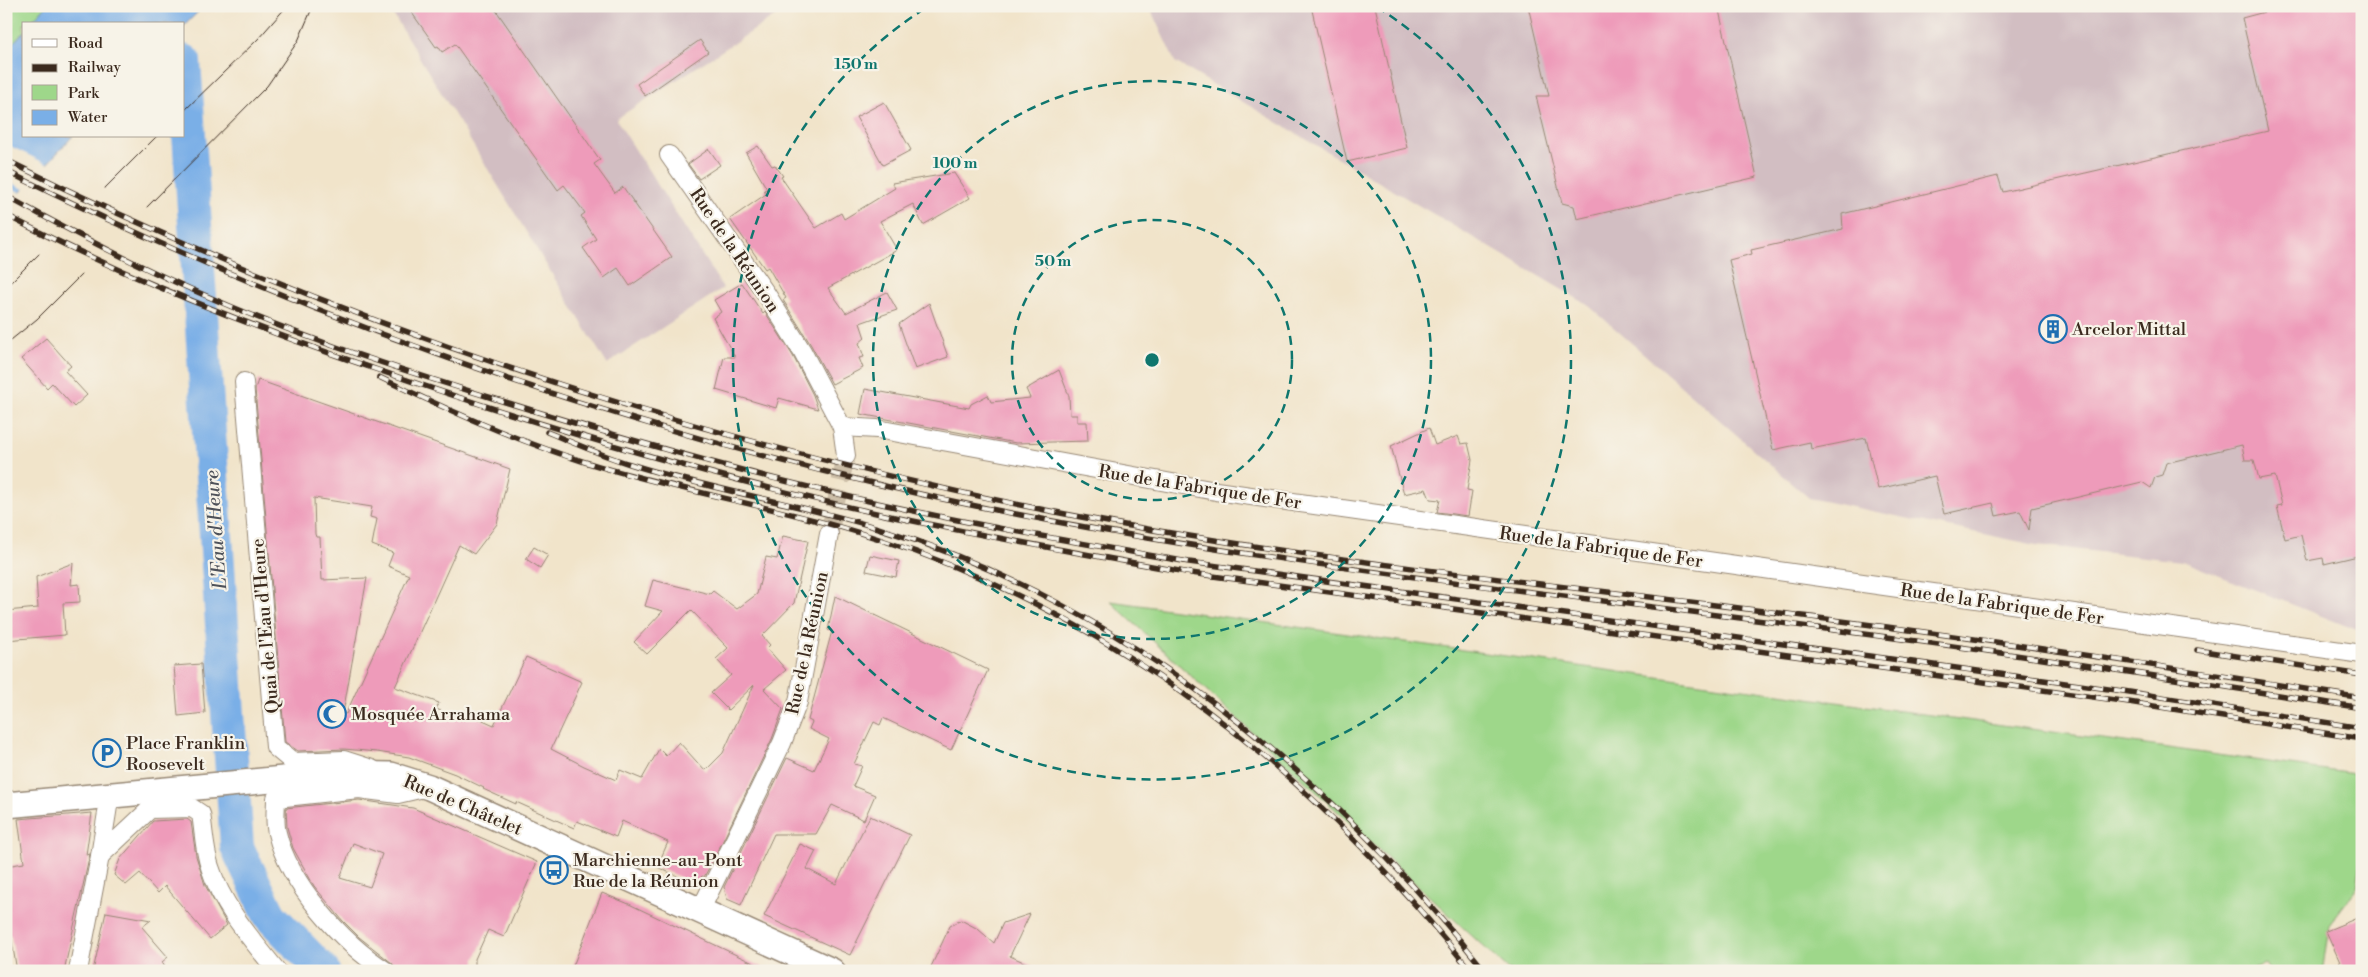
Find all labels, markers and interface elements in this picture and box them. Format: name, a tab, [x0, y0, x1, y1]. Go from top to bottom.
legend	[22, 22, 185, 138]
text: Road	[68, 34, 103, 53]
text: 150 m	[834, 55, 878, 74]
text: Railway	[68, 58, 122, 77]
text: Park	[68, 84, 100, 103]
text: Water	[67, 108, 108, 127]
text: 100 m	[933, 154, 978, 173]
street label: Rue de la Réunion	[684, 183, 785, 317]
text: 50 m	[1035, 252, 1071, 271]
building icon: Arcelor Mittal	[2038, 314, 2068, 344]
place label: Arcelor Mittal	[2071, 318, 2187, 341]
centre of rings	[1143, 351, 1161, 369]
street label: Rue de la Fabrique de Fer	[1097, 460, 1303, 515]
water label: L'Eau d'Heure	[200, 469, 232, 591]
street label: Rue de la Fabrique de Fer	[1498, 522, 1704, 573]
street label: Quai de l'Eau d'Heure	[246, 537, 285, 714]
street label: Rue de la Réunion	[781, 569, 834, 717]
street label: Rue de la Fabrique de Fer	[1899, 579, 2105, 630]
mosque icon: Mosquée Arrahama	[317, 699, 347, 729]
place label: Mosquée Arrahama	[351, 703, 511, 726]
place label: Place Franklin Roosevelt	[126, 732, 245, 776]
parking icon: Place Franklin Roosevelt	[92, 738, 122, 768]
street label: Rue de Châtelet	[400, 770, 526, 841]
place label: Marchienne-au-Pont Rue de la Réunion	[573, 849, 743, 893]
bus stop icon: Marchienne-au-Pont Rue de la Réunion	[539, 855, 569, 885]

